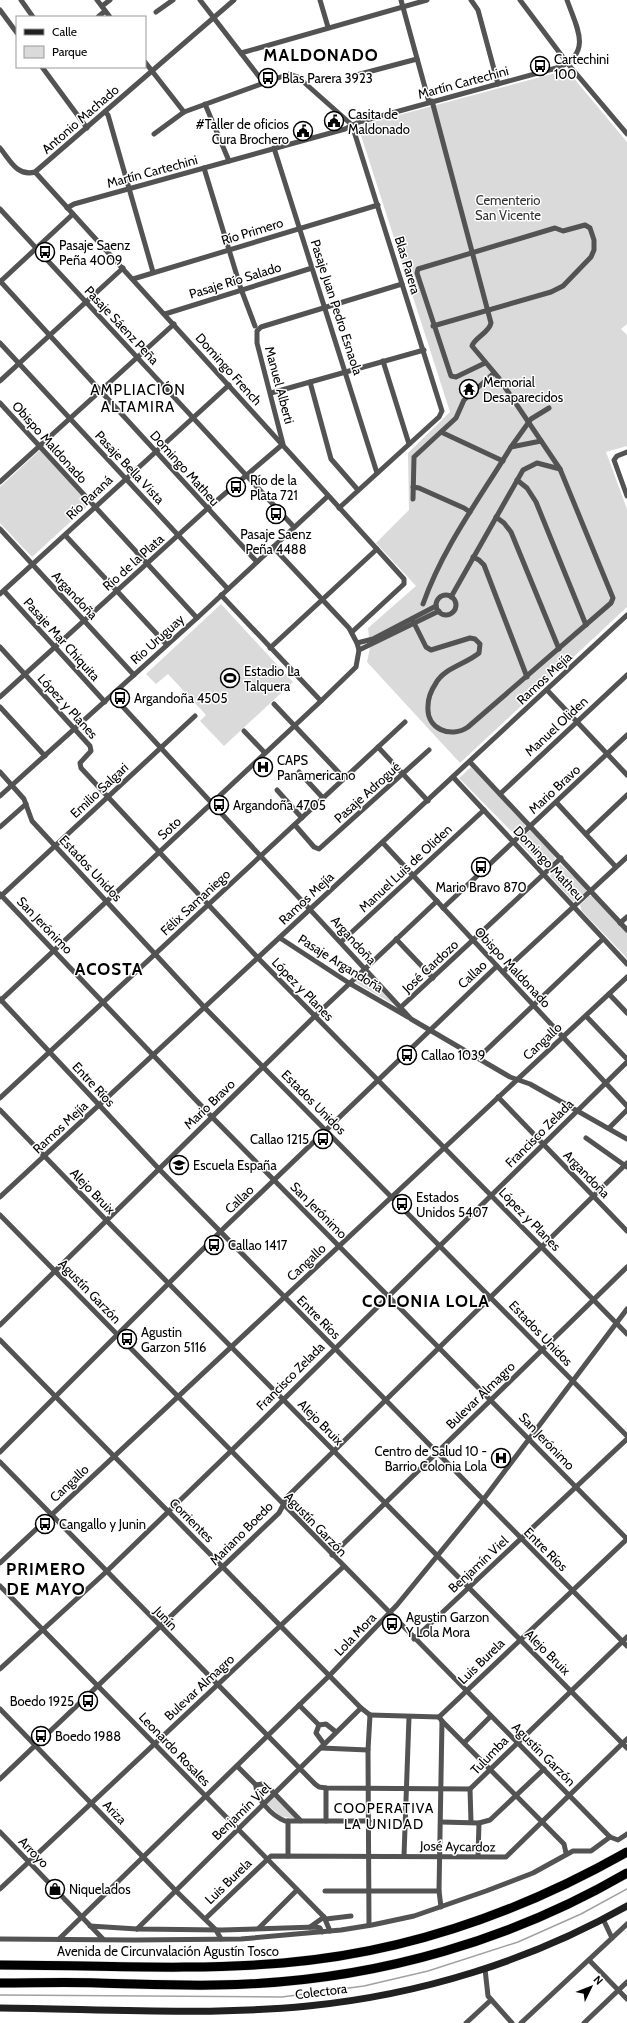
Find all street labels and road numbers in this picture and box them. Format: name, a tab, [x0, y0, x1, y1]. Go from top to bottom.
street label: Martín Cartechini	[416, 62, 510, 102]
street label: Antonio Machado	[38, 81, 122, 157]
street label: Martín Cartechini	[105, 151, 199, 191]
street label: Río Primero	[219, 214, 285, 248]
street label: Blas Parera	[392, 234, 425, 297]
street label: Pasaje Juan Pedro Esnaola	[307, 237, 367, 378]
street label: Pasaje Río Salado	[187, 258, 283, 303]
street label: Pasaje Sáenz Peña	[81, 282, 163, 369]
street label: Domingo French	[192, 330, 266, 408]
street label: Manuel Alberti	[262, 345, 298, 425]
street label: Obispo Maldonado	[9, 398, 91, 486]
street label: Pasaje Bella Vista	[91, 427, 169, 508]
street label: Domingo Matheu	[147, 427, 223, 509]
street label: Río Paraná	[62, 471, 116, 523]
street label: Río de la Plata	[99, 530, 167, 594]
street label: Argandoña	[49, 568, 102, 623]
street label: Pasaje Mar Chiquita	[20, 594, 104, 685]
street label: Río Uruguay	[127, 611, 187, 667]
street label: Ramos Mejía	[513, 648, 576, 708]
street label: López y Planes	[35, 670, 102, 742]
street label: Manuel Oliden	[521, 693, 591, 759]
street label: Pasaje Adrogué	[331, 758, 404, 827]
street label: Emilio Salgari	[67, 759, 131, 821]
street label: Mario Bravo	[525, 761, 583, 817]
street label: Soto	[154, 813, 184, 843]
street label: Manuel Luis de Oliden	[355, 821, 455, 915]
street label: Domingo Matheu	[510, 822, 588, 904]
street label: Estados Unidos	[56, 832, 126, 905]
street label: Félix Samaniego	[157, 866, 233, 938]
street label: Ramos Mejía	[275, 868, 338, 928]
street label: San Jerónimo	[14, 893, 76, 957]
street label: Argandoña	[328, 912, 380, 968]
street label: Obispo Maldonado	[471, 923, 555, 1011]
street label: Pasaje Argandoña	[295, 930, 387, 997]
street label: José Cardozo	[398, 936, 461, 997]
street label: López y Planes	[269, 954, 338, 1024]
street label: Callao	[454, 957, 490, 991]
street label: Cangallo	[519, 1019, 565, 1063]
street label: Entre Ríos	[69, 1058, 119, 1110]
street label: Estados Unidos	[278, 1066, 350, 1138]
street label: Mario Bravo	[180, 1076, 238, 1132]
street label: Francisco Zelada	[502, 1095, 577, 1170]
street label: Ramos Mejía	[29, 1097, 92, 1157]
street label: Argandoña	[560, 1147, 614, 1202]
street label: Alejo Bruix	[66, 1165, 119, 1219]
street label: San Jerónimo	[287, 1178, 351, 1242]
street label: Callao	[221, 1182, 257, 1216]
street label: López y Planes	[496, 1184, 565, 1254]
street label: Cangallo	[283, 1240, 329, 1284]
street label: Agustín Garzón	[55, 1255, 125, 1327]
street label: Entre Ríos	[294, 1292, 345, 1343]
street label: Estados Unidos	[506, 1297, 577, 1369]
street label: Francisco Zelada	[253, 1338, 328, 1413]
street label: Bulevar Almagro	[442, 1358, 518, 1432]
street label: Alejo Bruix	[294, 1396, 348, 1449]
street label: San Jerónimo	[516, 1409, 578, 1473]
street label: Cangallo	[46, 1461, 92, 1505]
street label: Agustín Garzón	[281, 1488, 351, 1560]
street label: Corrientes	[166, 1494, 218, 1546]
street label: Mariano Boedo	[206, 1498, 276, 1568]
street label: Entre Ríos	[521, 1524, 572, 1575]
street label: Benjamín Viel	[445, 1532, 512, 1597]
street label: Junín	[150, 1602, 181, 1633]
street label: Lola Mora	[331, 1609, 380, 1659]
street label: Alejo Bruix	[521, 1626, 575, 1679]
street label: Luis Burela	[454, 1634, 508, 1687]
street label: Bulevar Almagro	[161, 1650, 237, 1724]
street label: Leonardo Rosales	[136, 1709, 215, 1790]
street label: Agustín Garzón	[509, 1719, 579, 1789]
street label: Tulumba	[467, 1732, 512, 1778]
street label: Benjamín Viel	[208, 1779, 275, 1844]
street label: Ariza	[100, 1797, 131, 1828]
street label: Arroyo	[16, 1833, 52, 1871]
street label: José Aycardoz	[419, 1837, 496, 1855]
street label: Luis Burela	[201, 1854, 255, 1907]
street label: Avenida de Circunvalación Agustín Tosco	[57, 1943, 279, 1959]
street label: Colectora	[294, 1980, 349, 2002]

